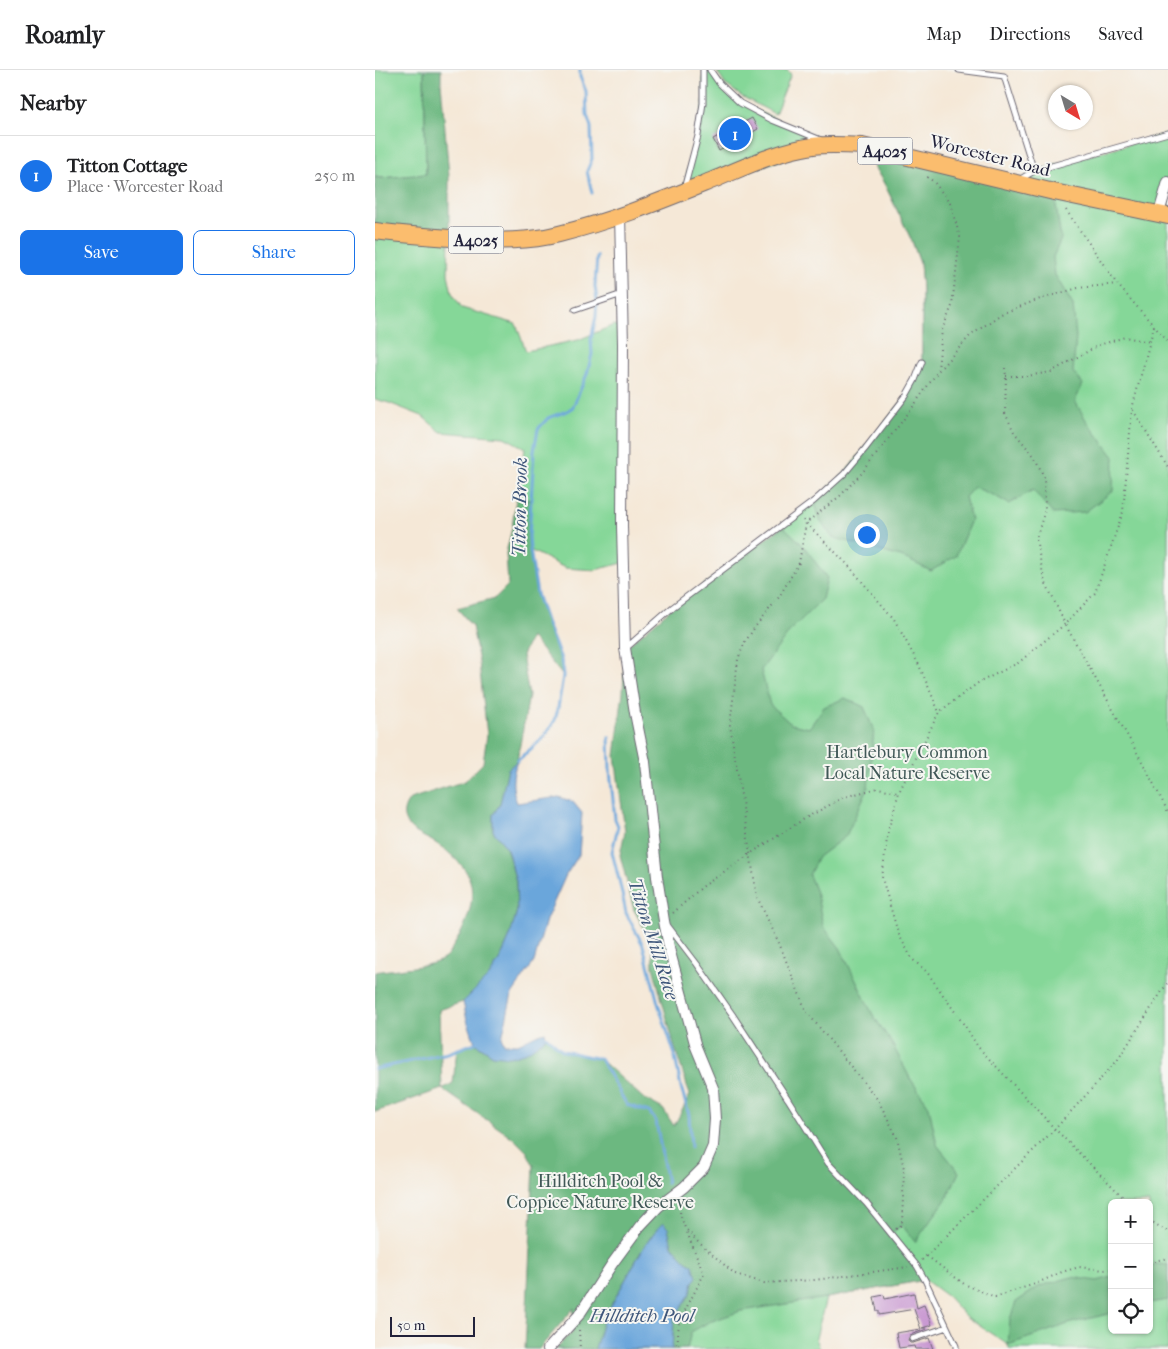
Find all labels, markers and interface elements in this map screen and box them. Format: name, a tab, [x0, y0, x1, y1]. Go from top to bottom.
text: Roamly	[25, 21, 104, 49]
text: Map	[927, 24, 961, 45]
text: Directions	[989, 24, 1070, 45]
text: Saved	[1098, 24, 1143, 45]
north arrow	[1048, 85, 1093, 130]
text: Nearby	[20, 91, 86, 115]
pin: 1	[719, 115, 751, 153]
street label: Worcester Road	[927, 131, 1053, 181]
road number: A4025	[857, 138, 913, 164]
text: Titton Cottage	[67, 155, 187, 177]
text: 1	[33, 166, 39, 185]
text: 250 m	[314, 166, 355, 185]
text: Place · Worcester Road	[67, 177, 223, 196]
road number: A4025	[449, 226, 503, 254]
button: Save	[20, 230, 183, 275]
button: Share	[193, 230, 355, 275]
water label: Titton Brook	[508, 457, 532, 557]
your location	[854, 522, 880, 548]
park label: Hartlebury Common Local Nature Reserve	[824, 742, 990, 784]
water label: Titton Mill Race	[623, 875, 683, 1004]
park label: Hillditch Pool & Coppice Nature Reserve	[506, 1171, 694, 1213]
map controls	[1108, 1199, 1153, 1334]
button: +	[1108, 1199, 1153, 1244]
button: −	[1108, 1244, 1153, 1289]
button: locate	[1108, 1289, 1153, 1334]
water label: Hillditch Pool	[589, 1305, 697, 1327]
scale bar	[390, 1314, 475, 1337]
text: 50 m	[397, 1317, 425, 1334]

